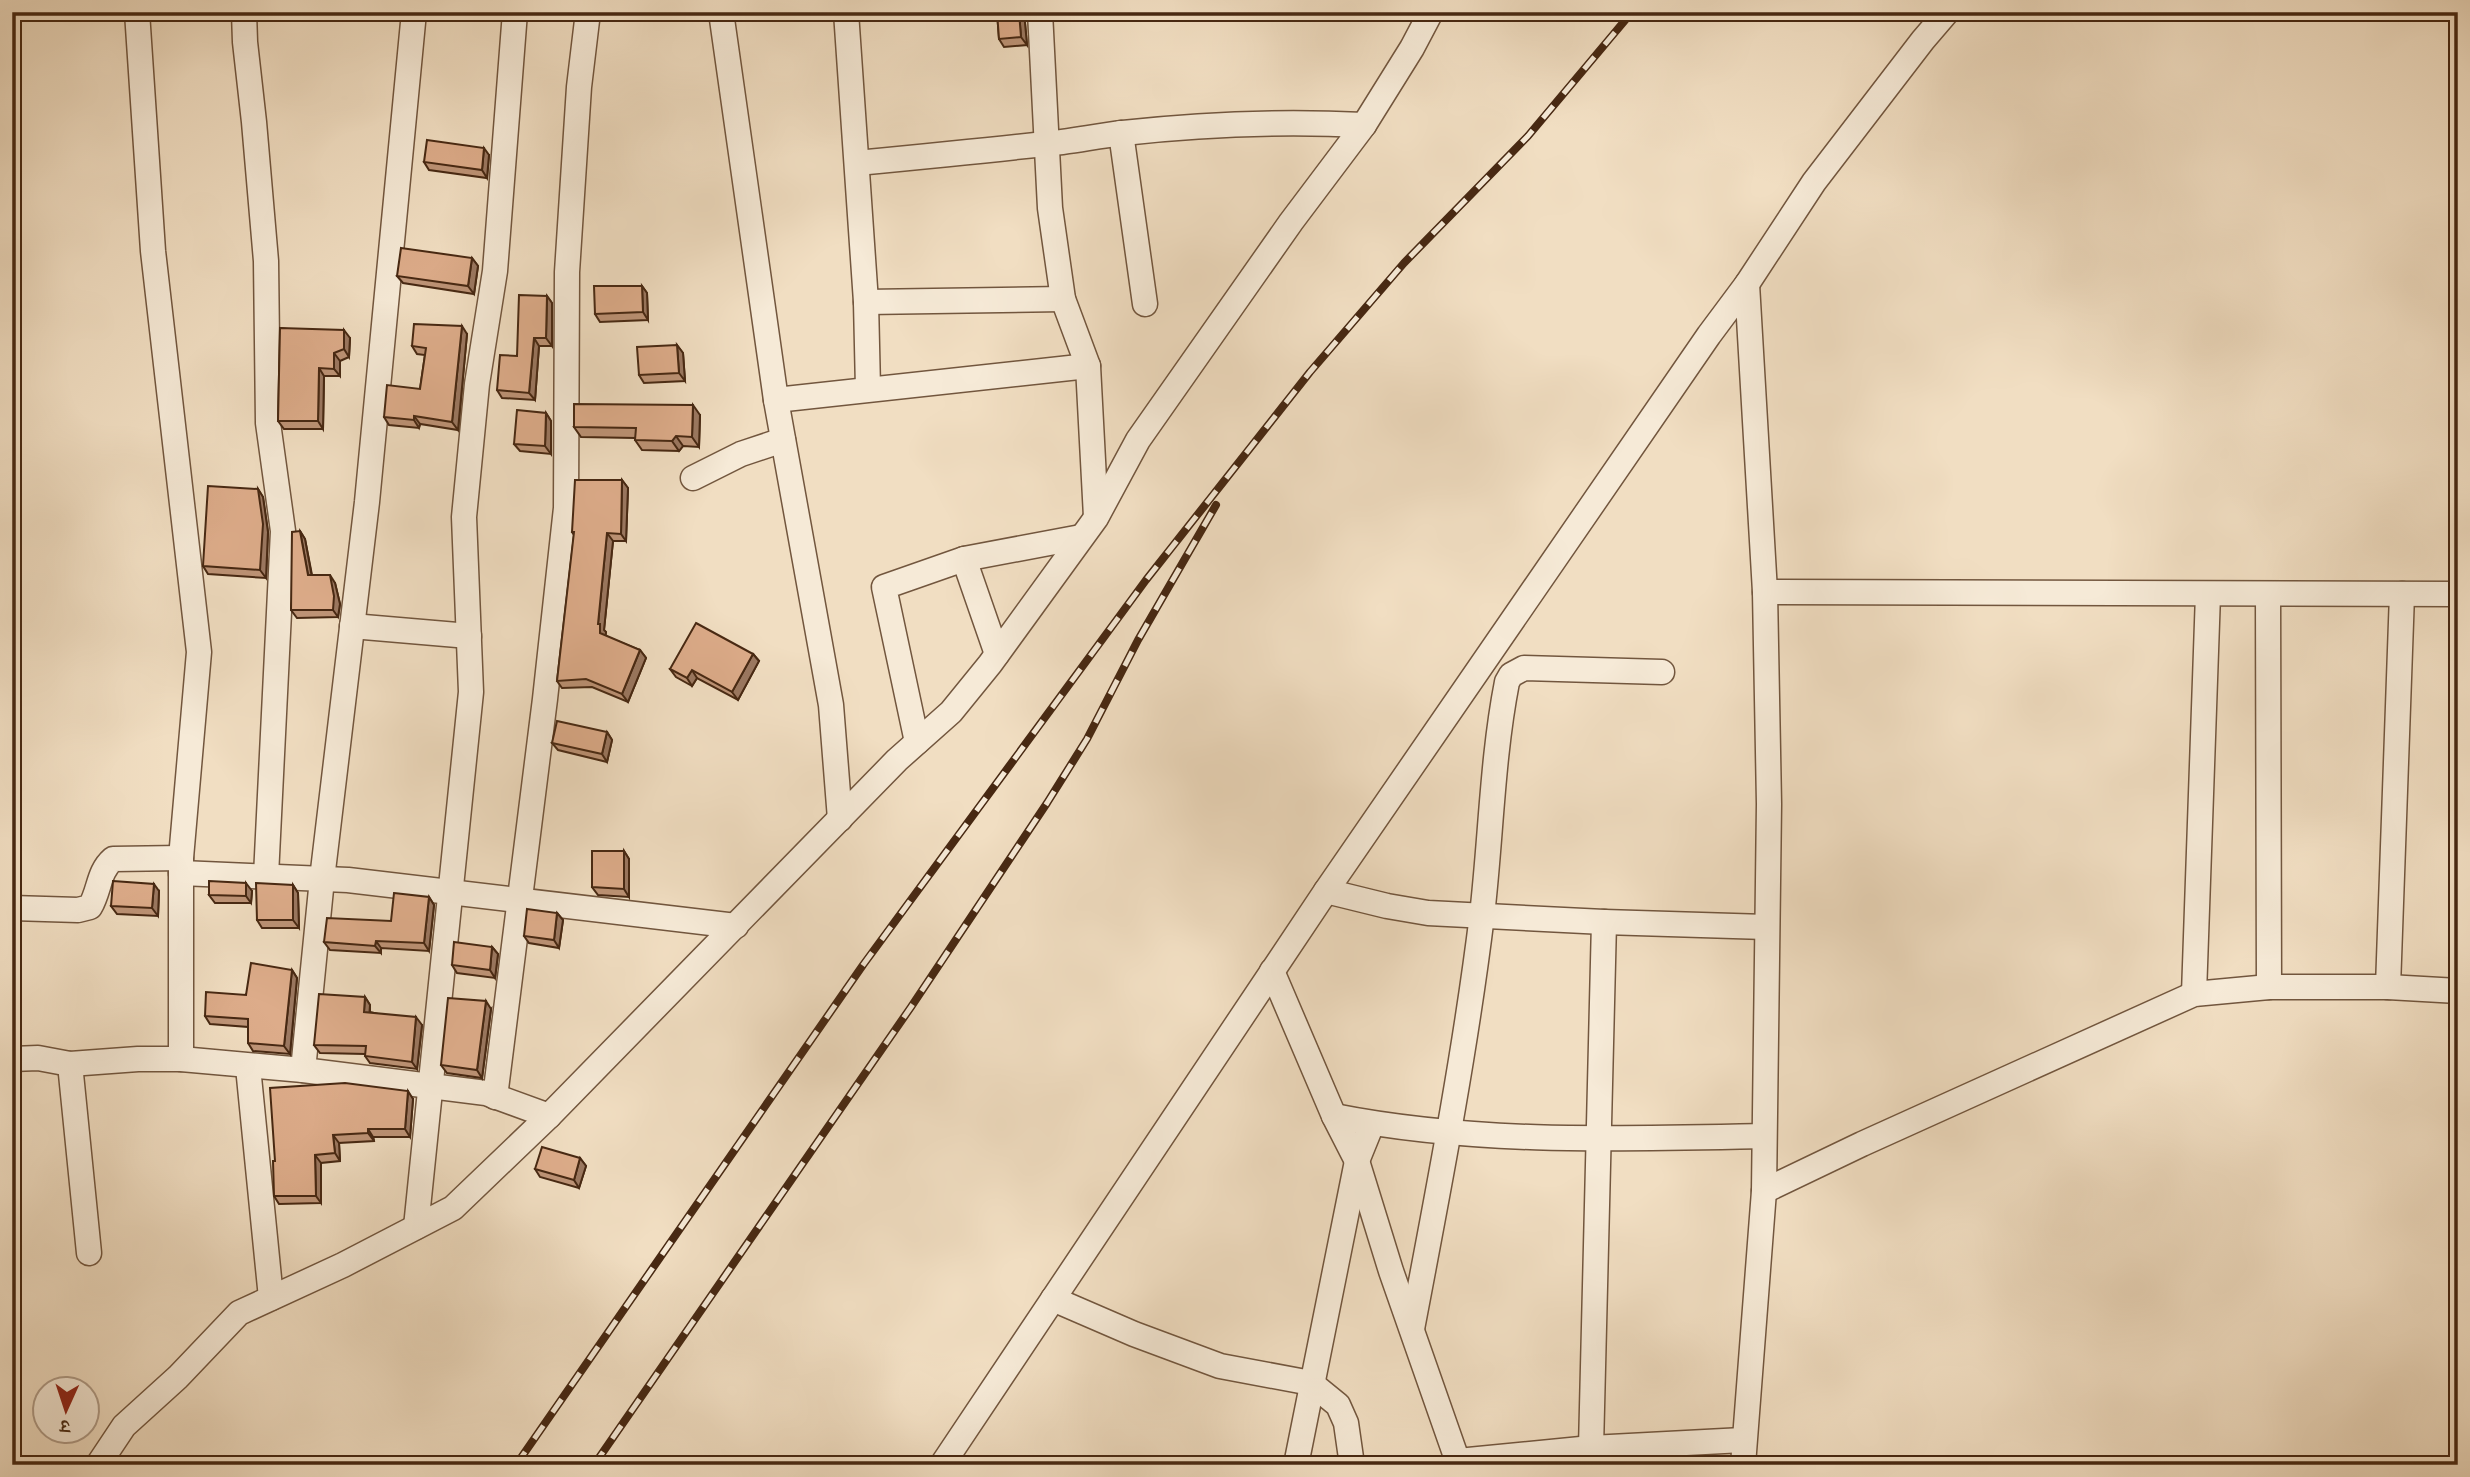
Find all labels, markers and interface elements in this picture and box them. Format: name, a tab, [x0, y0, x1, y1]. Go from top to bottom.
north arrow	[32, 1376, 102, 1446]
text: उ	[58, 1412, 73, 1438]

